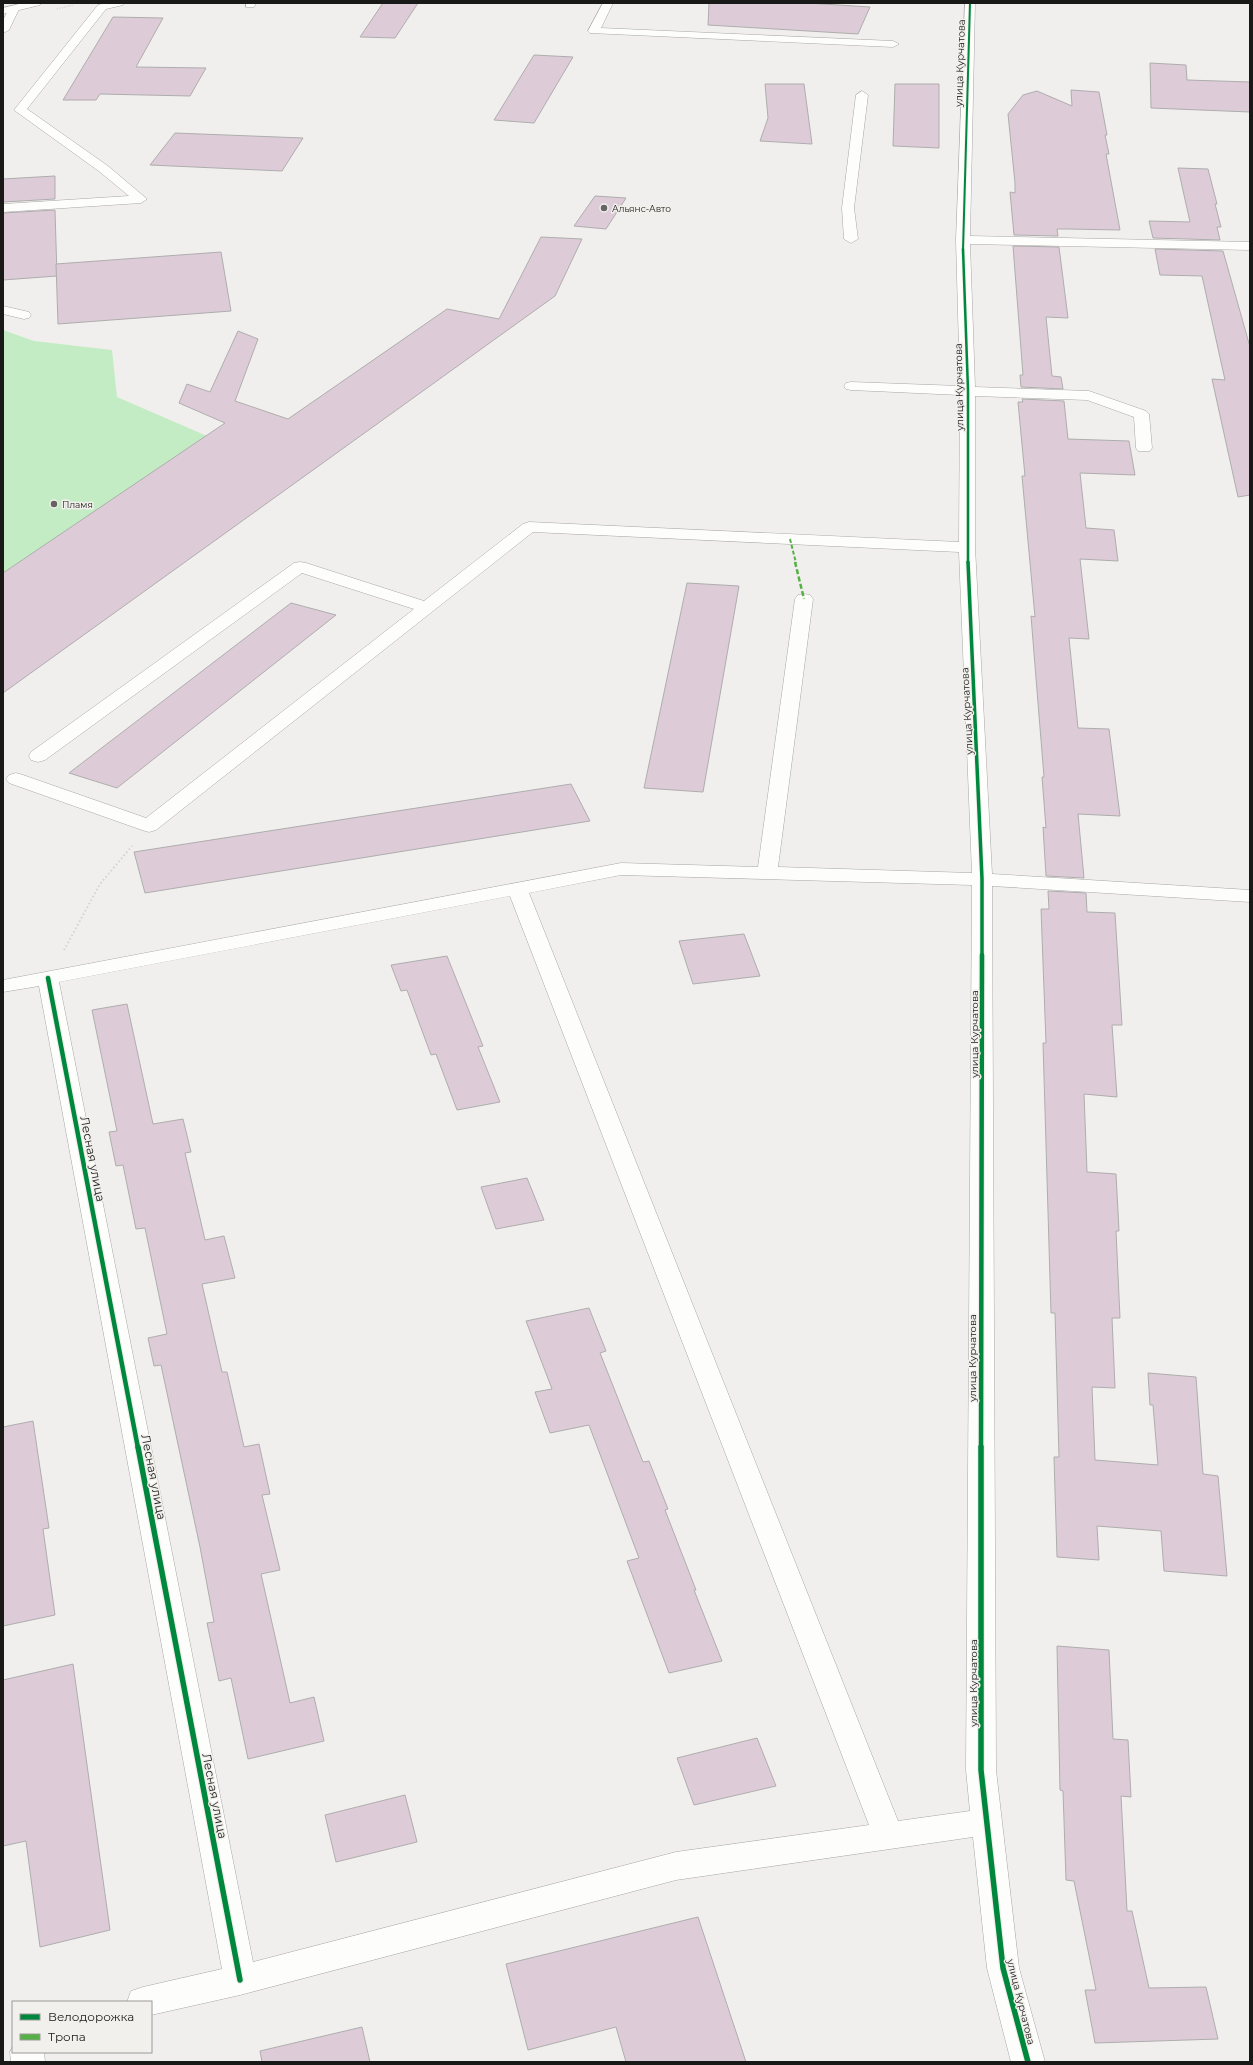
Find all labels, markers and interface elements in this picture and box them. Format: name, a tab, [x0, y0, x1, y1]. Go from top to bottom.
street label: улица Курчатова	[952, 19, 968, 108]
marker: Альянс-Авто	[599, 203, 609, 213]
place label: Альянс-Авто	[612, 203, 671, 214]
street label: улица Курчатова	[952, 343, 966, 432]
marker: Пламя	[49, 499, 59, 509]
place label: Пламя	[62, 499, 93, 510]
street label: улица Курчатова	[958, 667, 976, 756]
street label: улица Курчатова	[968, 990, 981, 1079]
street label: Лесная улица	[77, 1115, 109, 1203]
street label: улица Курчатова	[966, 1314, 979, 1403]
street label: Лесная улица	[138, 1433, 170, 1521]
street label: улица Курчатова	[967, 1639, 980, 1728]
street label: Лесная улица	[199, 1752, 231, 1840]
street label: улица Курчатова	[1004, 1957, 1038, 2046]
legend	[12, 2001, 152, 2053]
text: Велодорожка	[48, 2009, 134, 2024]
text: Тропа	[48, 2029, 86, 2044]

